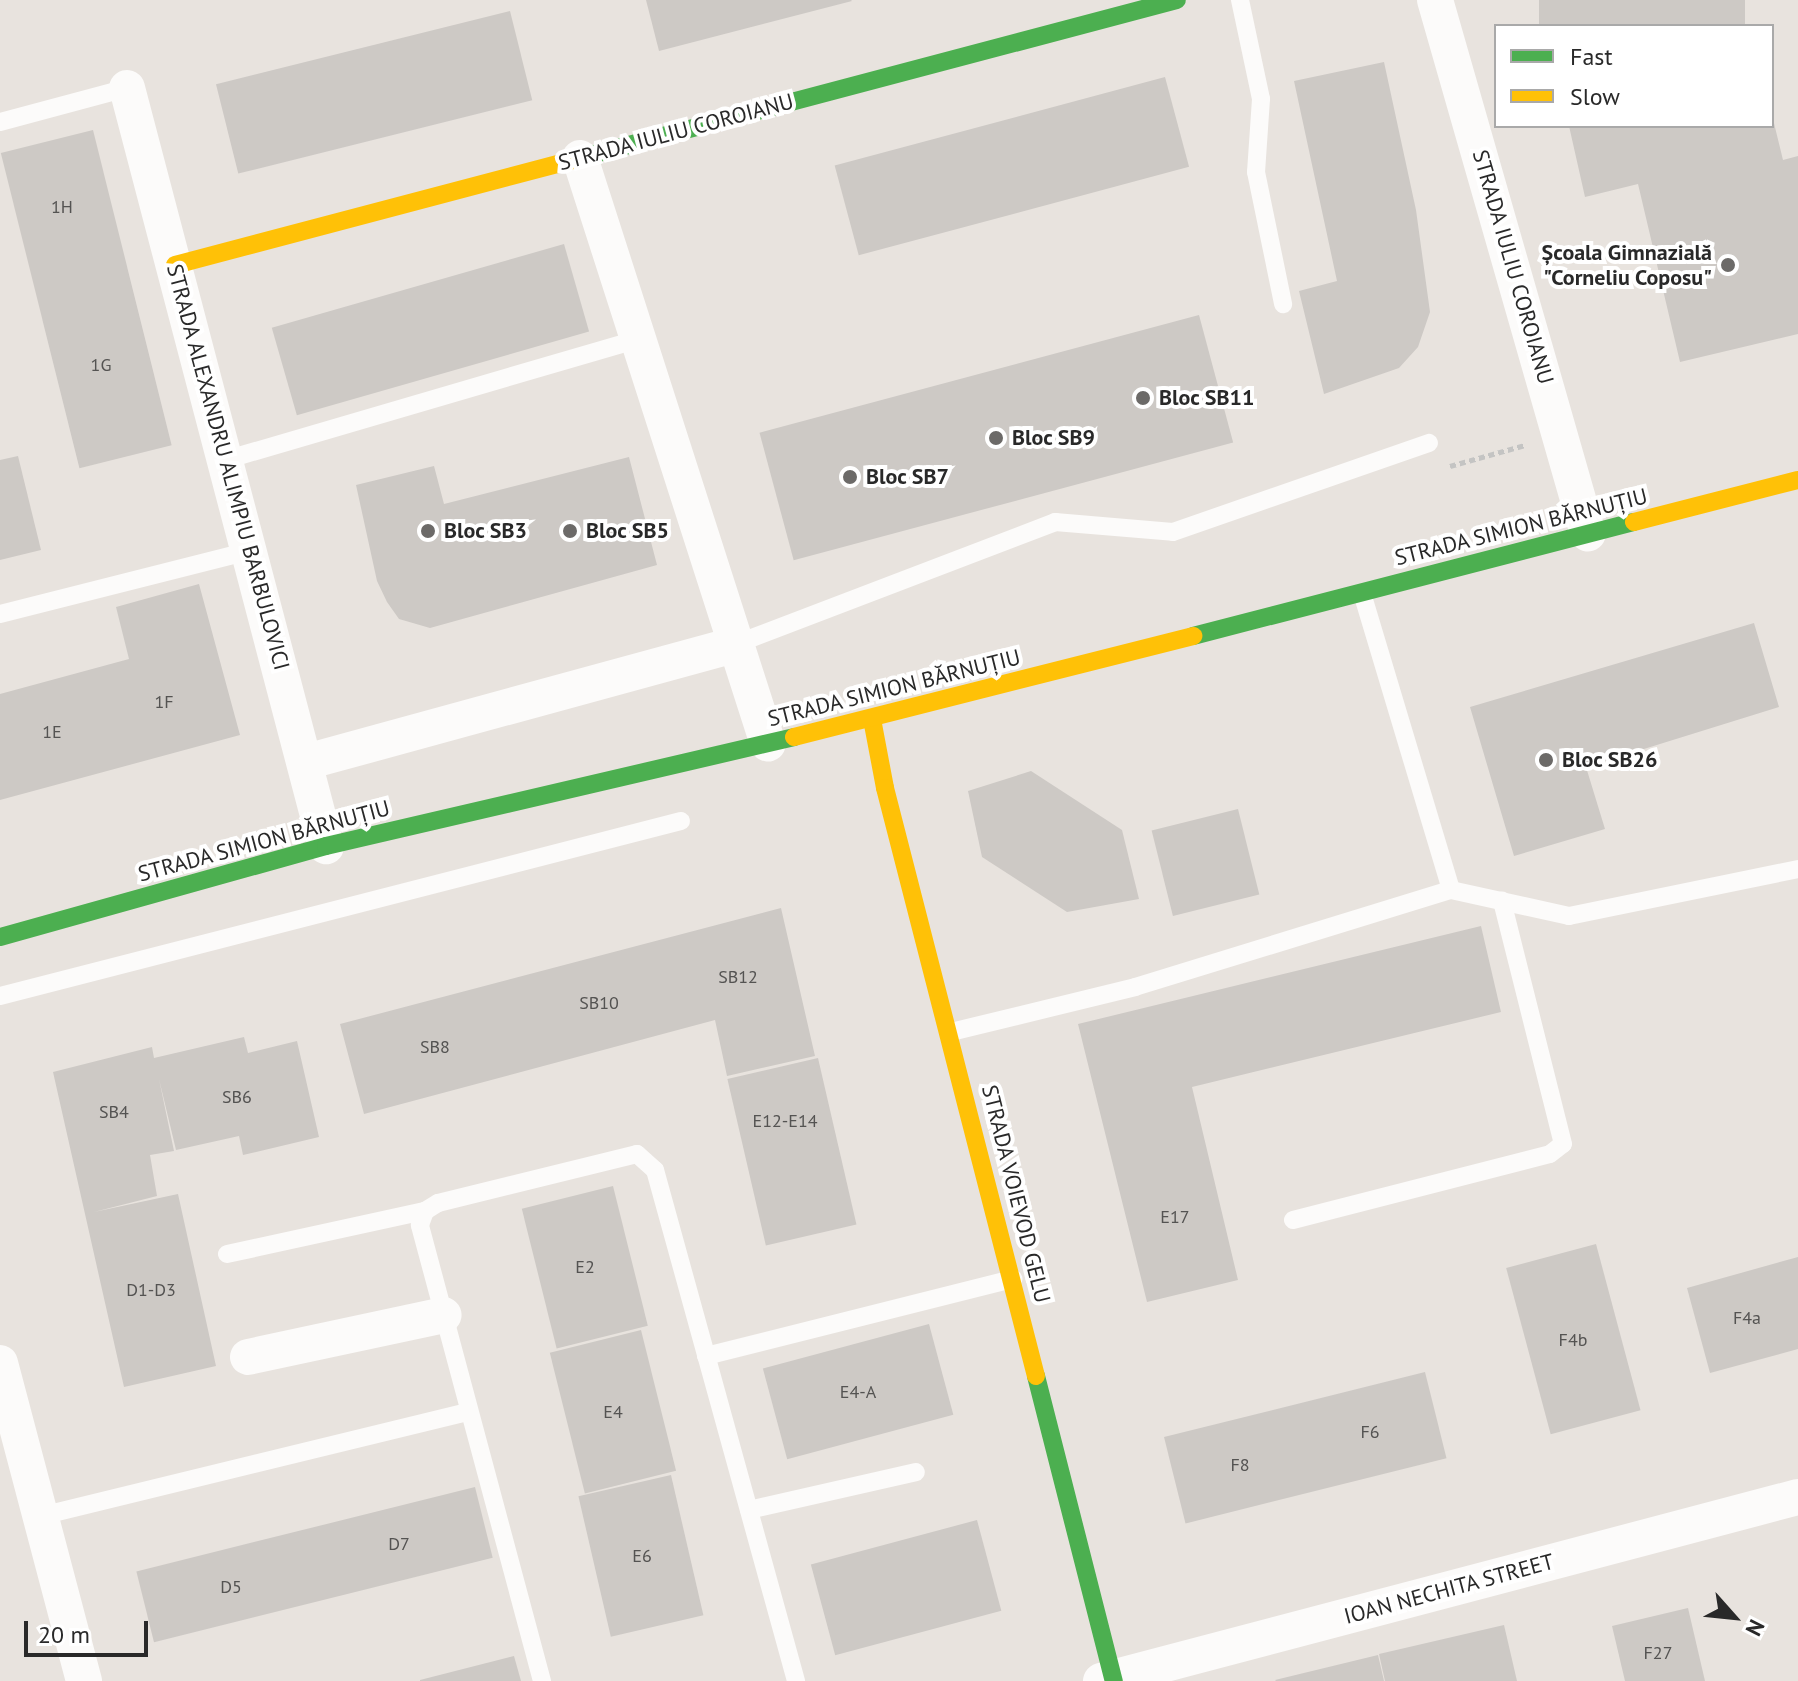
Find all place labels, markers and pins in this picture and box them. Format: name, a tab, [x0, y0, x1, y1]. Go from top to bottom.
place label: Școala Gimnazială "Corneliu Coposu"	[1541, 239, 1712, 290]
marker: Școala Gimnazială "Corneliu Coposu"	[1719, 256, 1737, 274]
place label: Bloc SB11	[1159, 385, 1255, 411]
marker: Bloc SB11	[1134, 389, 1152, 407]
place label: Bloc SB9	[1012, 425, 1096, 451]
marker: Bloc SB9	[987, 429, 1005, 447]
place label: Bloc SB7	[866, 464, 950, 490]
marker: Bloc SB7	[841, 468, 859, 486]
place label: Bloc SB3	[444, 518, 528, 544]
place label: Bloc SB5	[586, 518, 670, 544]
marker: Bloc SB3	[419, 522, 437, 540]
marker: Bloc SB5	[561, 522, 579, 540]
place label: Bloc SB26	[1562, 747, 1658, 773]
marker: Bloc SB26	[1537, 751, 1555, 769]

